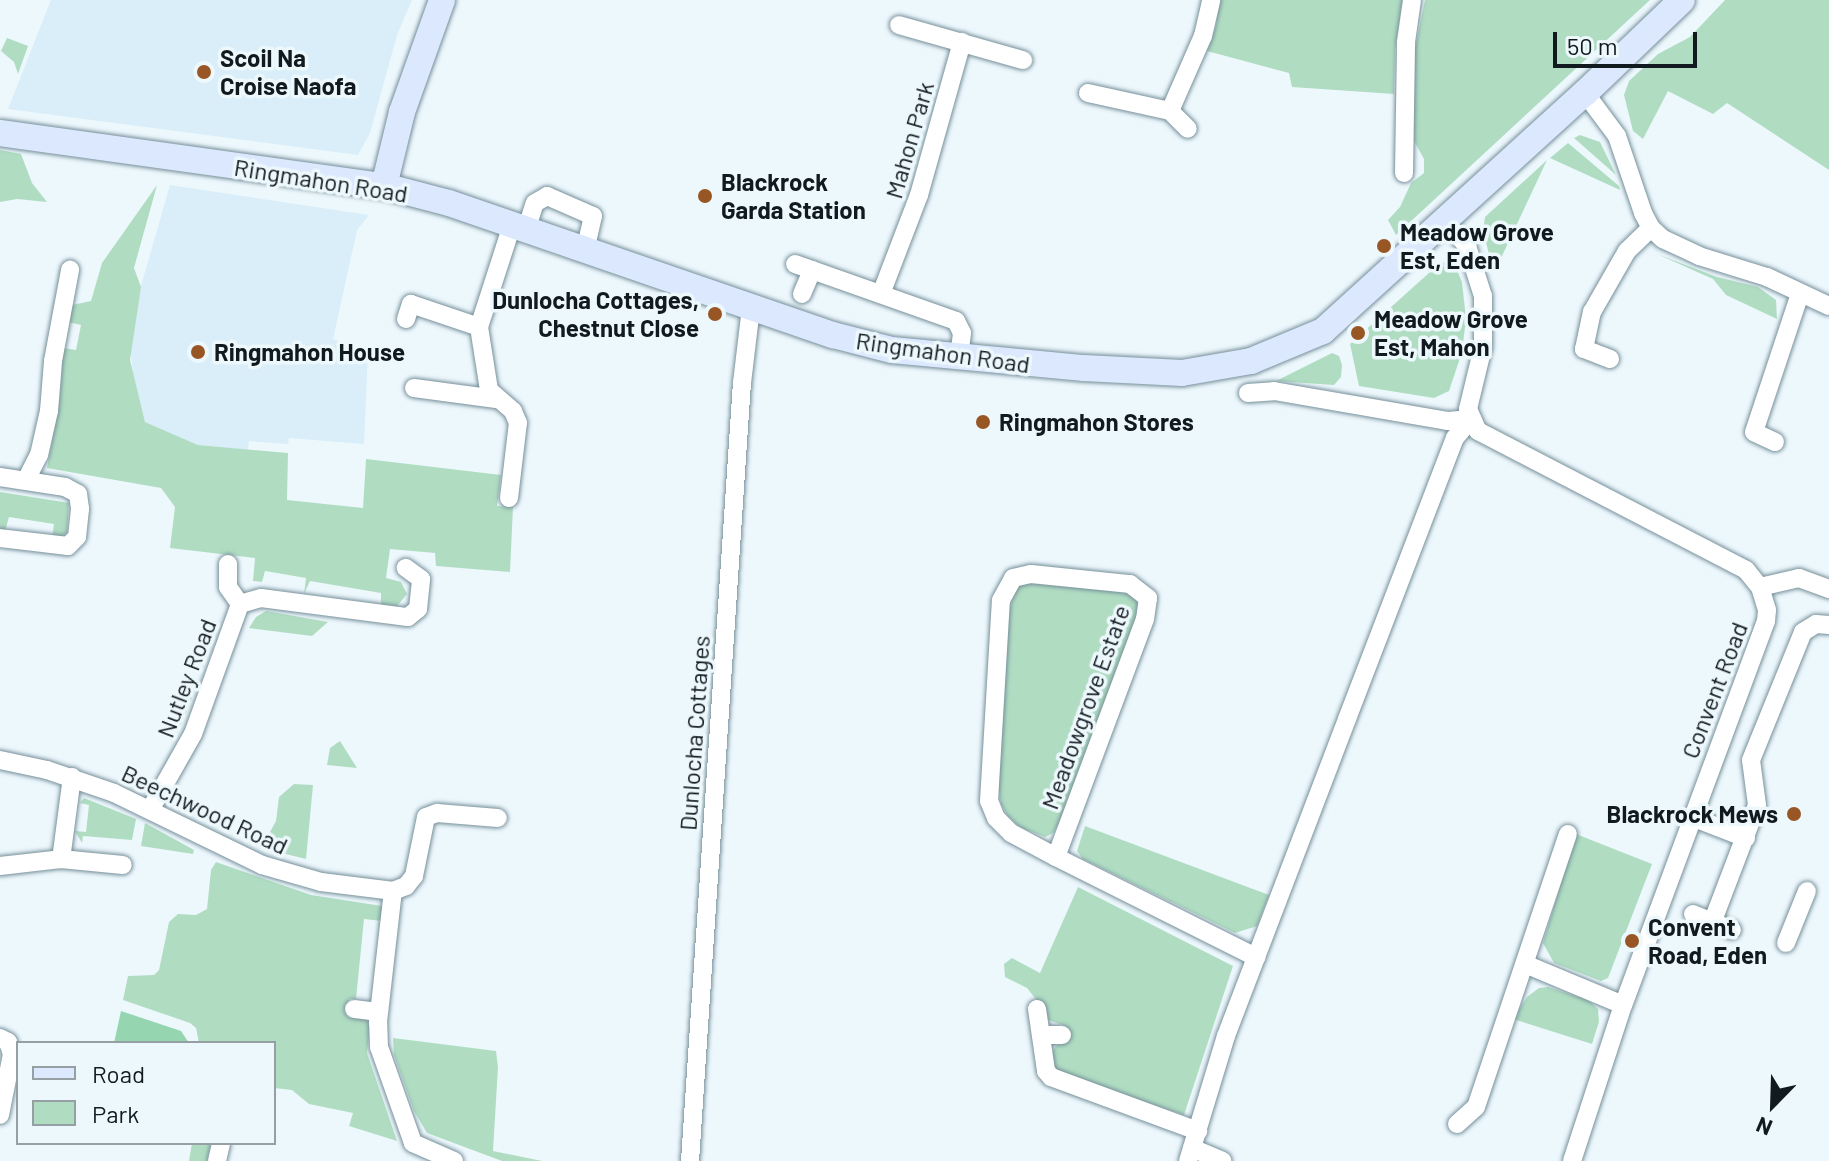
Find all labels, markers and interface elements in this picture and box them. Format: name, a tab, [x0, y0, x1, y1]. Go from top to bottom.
scale bar	[1557, 16, 1701, 66]
text: 50 m	[1567, 31, 1618, 60]
place label: Scoil Na Croise Naofa	[220, 44, 356, 100]
marker: Scoil Na Croise Naofa	[195, 63, 213, 81]
street label: Mahon Park	[879, 78, 939, 202]
street label: Ringmahon Road	[232, 152, 410, 208]
place label: Blackrock Garda Station	[721, 168, 866, 224]
marker: Blackrock Garda Station	[696, 187, 714, 205]
place label: Meadow Grove Est, Eden	[1400, 218, 1554, 274]
marker: Meadow Grove Est, Eden	[1375, 237, 1393, 255]
place label: Dunlocha Cottages, Chestnut Close	[492, 286, 699, 342]
marker: Dunlocha Cottages, Chestnut Close	[706, 305, 724, 323]
place label: Meadow Grove Est, Mahon	[1374, 305, 1528, 361]
marker: Meadow Grove Est, Mahon	[1349, 324, 1367, 342]
street label: Ringmahon Road	[854, 326, 1032, 378]
place label: Ringmahon House	[214, 338, 405, 366]
marker: Ringmahon House	[189, 343, 207, 361]
place label: Ringmahon Stores	[999, 408, 1194, 436]
marker: Ringmahon Stores	[974, 413, 992, 431]
street label: Meadowgrove Estate	[1035, 601, 1135, 813]
street label: Nutley Road	[150, 615, 222, 741]
street label: Convent Road	[1675, 618, 1753, 762]
street label: Dunlocha Cottages	[673, 634, 715, 832]
street label: Beechwood Road	[117, 758, 293, 860]
place label: Blackrock Mews	[1607, 800, 1778, 828]
marker: Blackrock Mews	[1785, 805, 1803, 823]
place label: Convent Road, Eden	[1648, 913, 1767, 969]
marker: Convent Road, Eden	[1623, 932, 1641, 950]
legend	[16, 1041, 276, 1145]
text: Road	[92, 1059, 145, 1088]
north arrow	[1733, 1065, 1813, 1145]
text: Park	[92, 1099, 139, 1128]
text: N	[1752, 1112, 1775, 1142]

